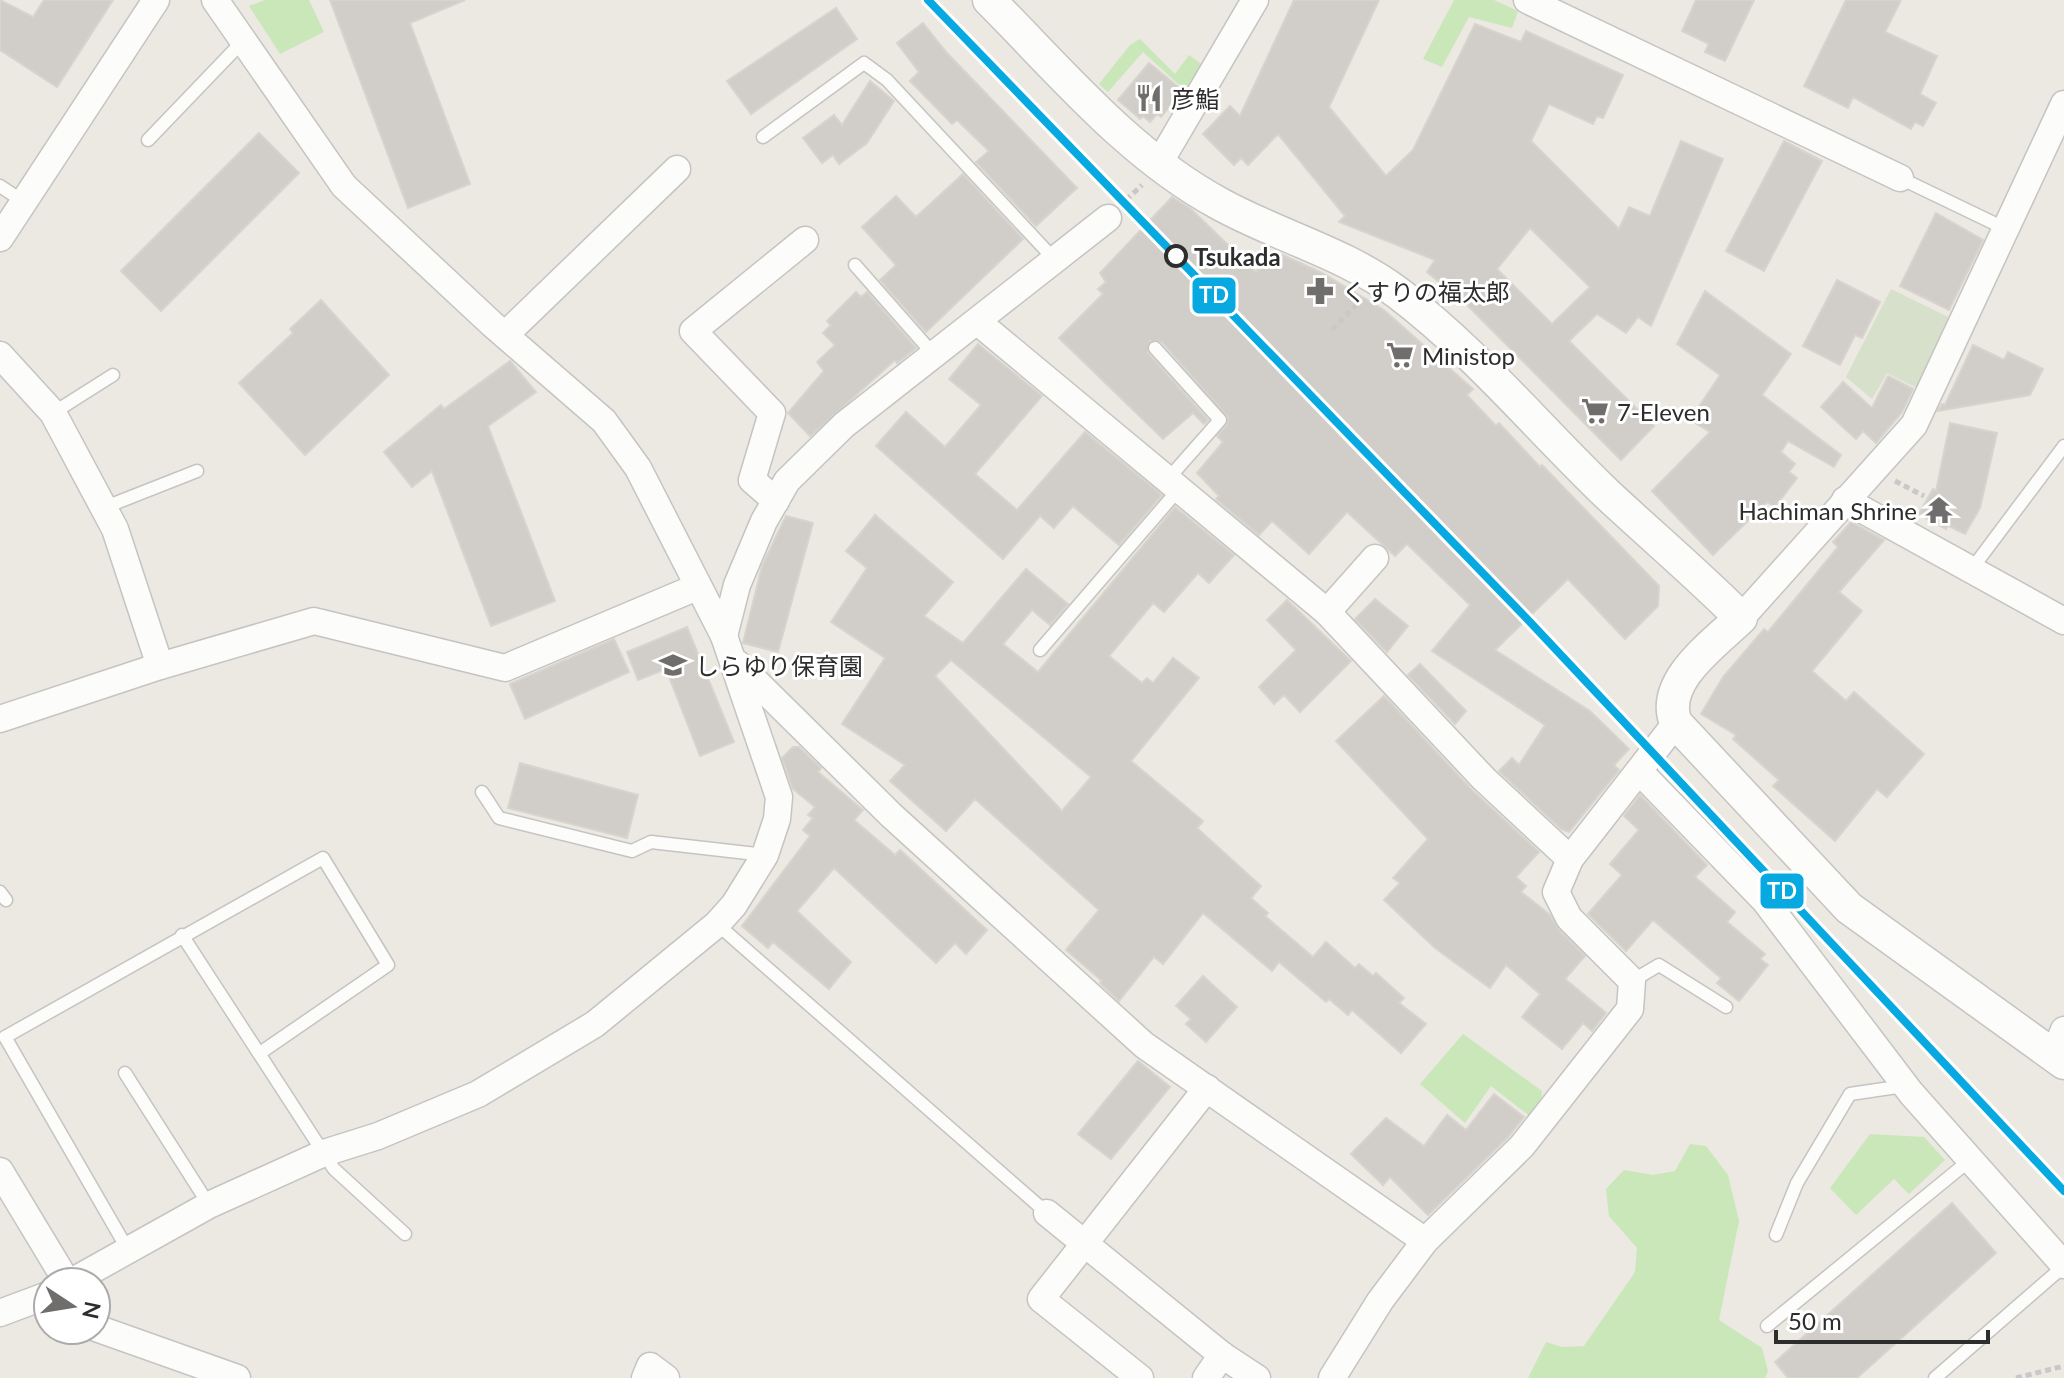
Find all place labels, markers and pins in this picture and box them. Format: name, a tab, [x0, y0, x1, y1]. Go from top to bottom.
restaurant icon: 彦鮨	[1134, 83, 1164, 113]
place label: 彦鮨	[1171, 84, 1219, 113]
place label: Tsukada	[1194, 242, 1281, 271]
marker: Tsukada	[1165, 245, 1187, 267]
pharmacy icon: くすりの福太郎	[1305, 276, 1335, 306]
place label: くすりの福太郎	[1342, 277, 1510, 306]
supermarket icon: Ministop	[1385, 340, 1415, 370]
place label: Ministop	[1422, 341, 1515, 370]
supermarket icon: 7-Eleven	[1580, 396, 1610, 426]
place label: 7-Eleven	[1617, 397, 1710, 426]
temple icon: Hachiman Shrine	[1924, 495, 1954, 525]
place label: Hachiman Shrine	[1739, 496, 1917, 525]
school or university icon: しらゆり保育園	[658, 650, 688, 680]
place label: しらゆり保育園	[695, 651, 863, 680]

